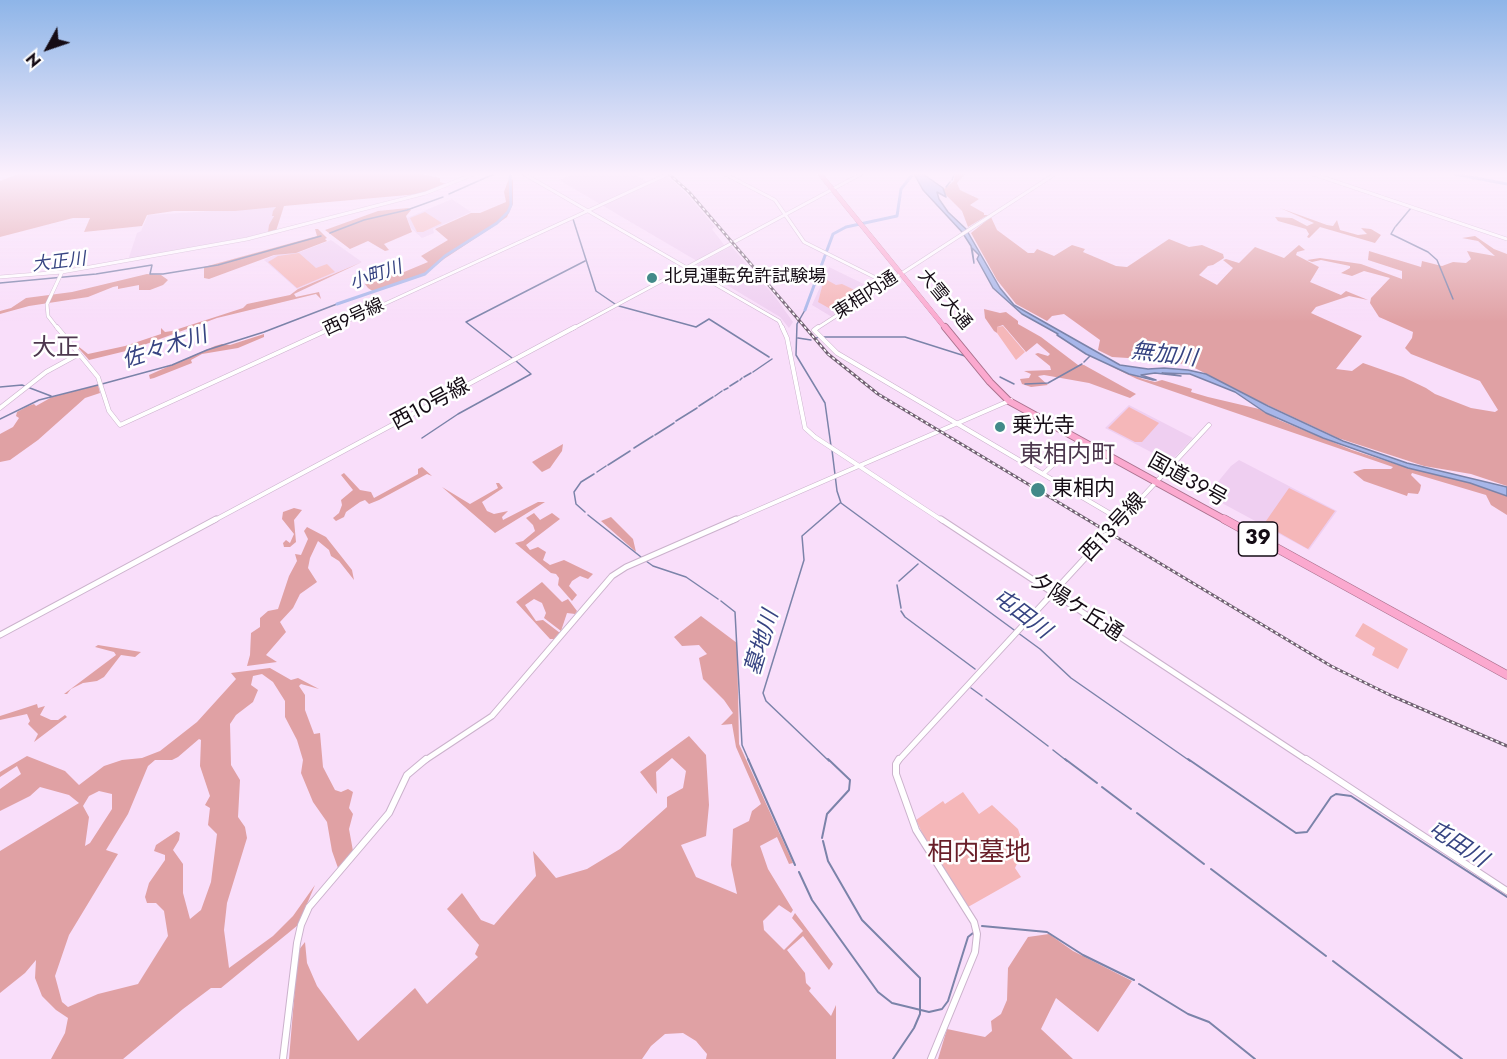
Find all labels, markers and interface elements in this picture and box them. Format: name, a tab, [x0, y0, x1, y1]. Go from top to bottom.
north arrow	[18, 18, 78, 78]
text: N	[21, 48, 47, 72]
water label: 大正川	[31, 249, 87, 277]
water label: 小町川	[347, 257, 405, 295]
street label: 大雪大通	[913, 265, 975, 335]
place label: 北見運転免許試験場	[664, 267, 826, 289]
street label: 東相内通	[830, 267, 902, 325]
marker: 北見運転免許試験場	[645, 271, 659, 285]
street label: 西9号線	[320, 295, 388, 341]
water label: 佐々木川	[119, 323, 211, 375]
district label: 大正	[32, 335, 80, 363]
water label: 無加川	[1130, 339, 1198, 373]
street label: 西10号線	[388, 374, 474, 436]
place label: 乗光寺	[1012, 414, 1075, 440]
marker: 乗光寺	[993, 420, 1007, 434]
district label: 東相内町	[1019, 442, 1115, 470]
street label: 国道39号	[1143, 449, 1231, 513]
place label: 東相内	[1052, 477, 1115, 503]
marker: 東相内	[1029, 481, 1047, 499]
street label: 西13号線	[1076, 489, 1152, 567]
road number: 39	[1238, 522, 1278, 556]
street label: 夕陽ケ丘通	[1025, 569, 1127, 647]
water label: 屯田川	[987, 585, 1055, 645]
water label: 墓地川	[741, 608, 785, 678]
water label: 屯田川	[1422, 816, 1492, 874]
park label: 相内墓地	[927, 838, 1031, 870]

